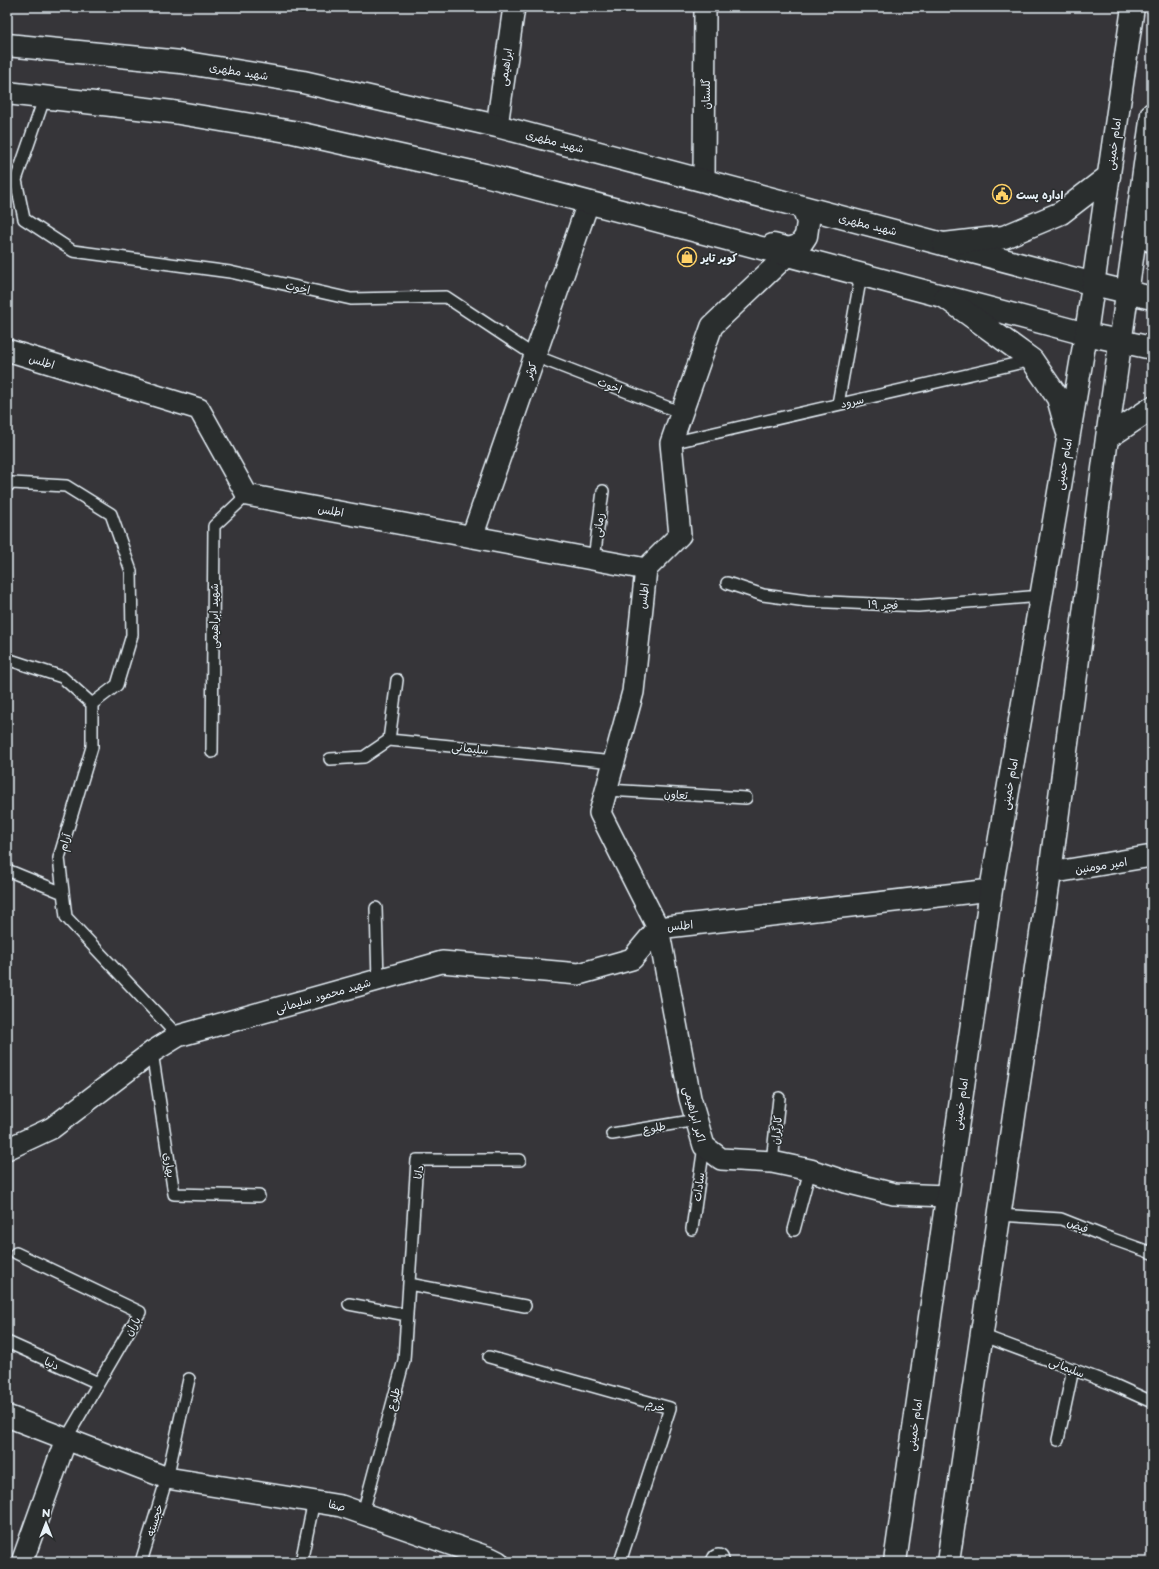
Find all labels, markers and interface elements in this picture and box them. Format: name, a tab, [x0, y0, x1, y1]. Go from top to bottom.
street label: ابراهیمی	[494, 47, 516, 87]
street label: شهید مطهری	[208, 58, 270, 84]
street label: گلستان	[697, 78, 714, 109]
street label: امام خمینی	[1101, 117, 1126, 171]
street label: شهید مطهری	[524, 125, 586, 157]
public building icon: اداره پست	[991, 183, 1013, 205]
place label: اداره پست	[1016, 186, 1063, 203]
street label: شهید مطهری	[837, 209, 899, 239]
shop icon: کویر تایر	[676, 246, 698, 268]
place label: کویر تایر	[700, 249, 738, 266]
street label: اخوت	[284, 276, 312, 298]
street label: اطلس	[27, 349, 57, 373]
street label: کوثر	[519, 359, 541, 382]
street label: اخوت	[595, 372, 625, 398]
street label: سرود	[838, 390, 866, 412]
street label: امام خمینی	[1050, 437, 1077, 491]
street label: اطلس	[317, 499, 345, 521]
street label: زمانی	[588, 512, 608, 538]
street label: اطلس	[633, 582, 653, 610]
street label: شهید ابراهیمی	[205, 583, 222, 649]
street label: فجر ۱۹	[867, 595, 899, 613]
street label: سلیمانی	[451, 738, 489, 758]
street label: امام خمینی	[996, 757, 1023, 811]
street label: تعاون	[664, 785, 689, 803]
street label: آرام	[53, 830, 76, 853]
street label: امیر مومنین	[1074, 853, 1128, 877]
street label: اطلس	[666, 915, 694, 935]
street label: شهید محمود سلیمانی	[273, 973, 373, 1017]
street label: امام خمینی	[948, 1077, 973, 1131]
street label: اکبر ابراهیمی	[679, 1084, 711, 1144]
street label: کارگران	[766, 1114, 786, 1145]
street label: طلوع	[641, 1117, 667, 1138]
street label: بهاری	[160, 1151, 180, 1179]
street label: دانا	[408, 1164, 428, 1180]
street label: سادات	[688, 1171, 708, 1203]
street label: فیض	[1065, 1213, 1091, 1237]
street label: باران	[120, 1313, 144, 1339]
street label: دنیا	[42, 1352, 62, 1374]
street label: سلیمانی	[1047, 1352, 1087, 1382]
street label: طلوع	[382, 1385, 405, 1413]
street label: خرم	[644, 1394, 668, 1417]
street label: امام خمینی	[902, 1398, 927, 1452]
street label: صفا	[327, 1495, 347, 1515]
street label: خجسته	[141, 1502, 167, 1538]
north arrow	[26, 1503, 66, 1543]
text: N	[42, 1504, 51, 1521]

